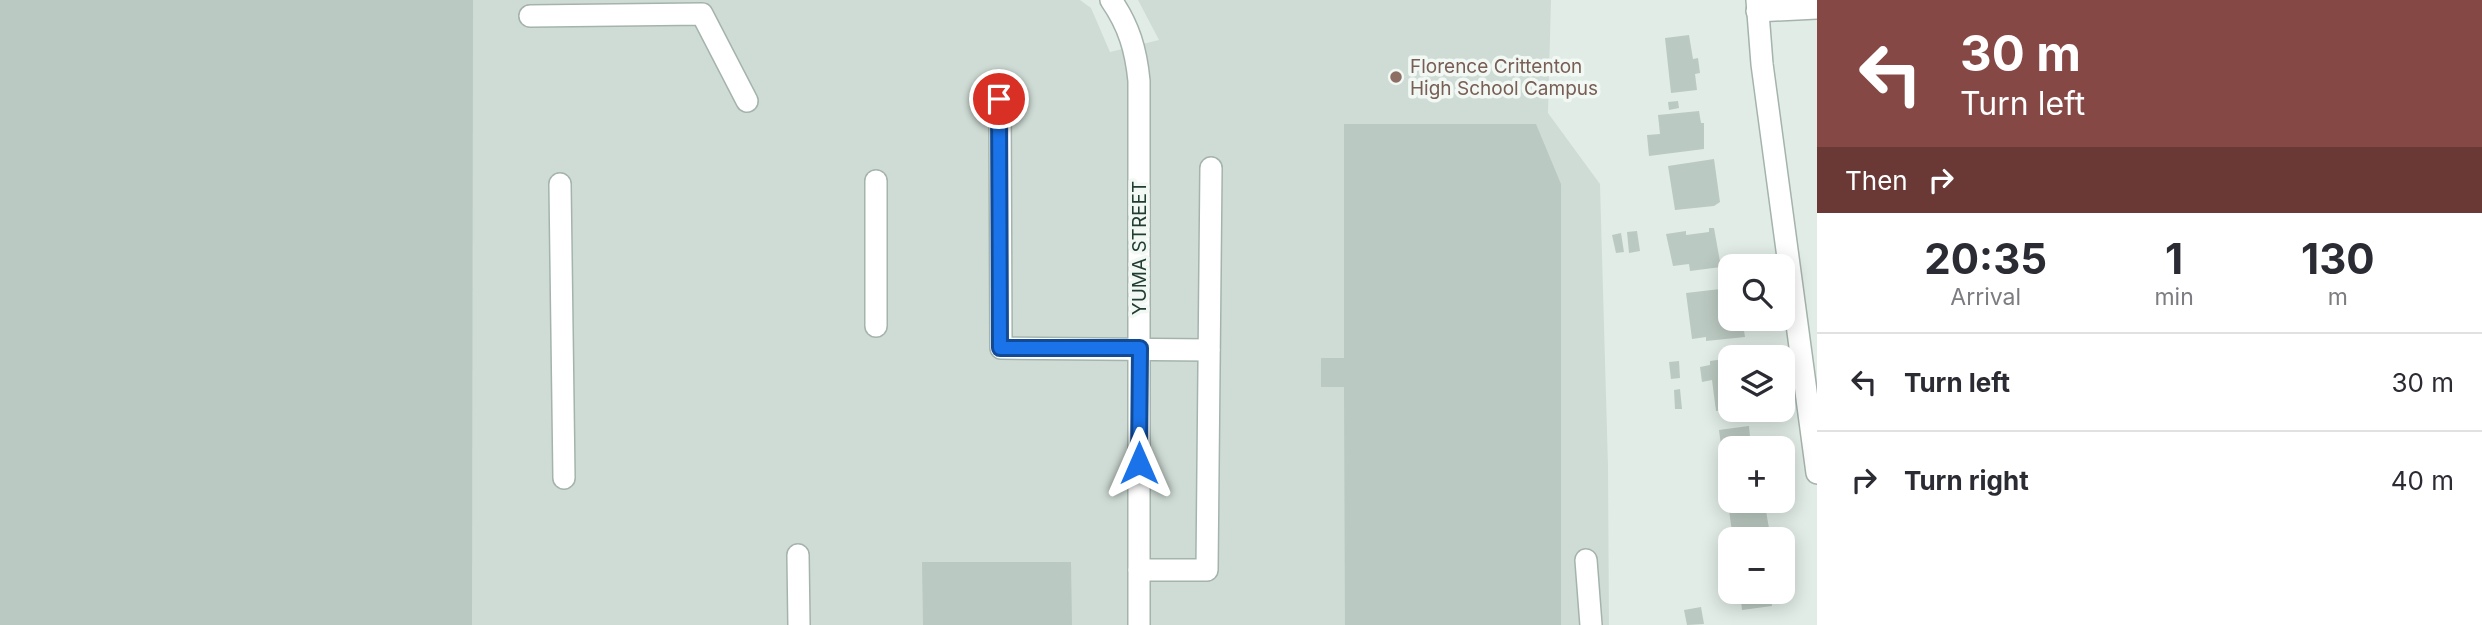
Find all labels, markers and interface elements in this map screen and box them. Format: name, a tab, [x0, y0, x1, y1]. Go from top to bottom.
text: 30 m	[1960, 24, 2081, 83]
icon: left	[1845, 28, 1936, 119]
place label: Florence Crittenton High School Campus	[1410, 55, 1598, 100]
pin	[969, 69, 1029, 129]
marker: Florence Crittenton High School Campus	[1388, 69, 1404, 85]
icon: arrive	[980, 80, 1018, 118]
text: Turn left	[1960, 84, 2085, 123]
icon: right	[1922, 161, 1960, 199]
text: Then	[1845, 165, 1908, 196]
street label: YUMA STREET	[1128, 181, 1151, 315]
text: 20:35	[1924, 233, 2047, 284]
text: 1	[2165, 233, 2183, 284]
text: 130	[2301, 233, 2375, 284]
map controls	[1718, 254, 1795, 604]
button: search	[1718, 254, 1795, 331]
text: Arrival	[1950, 283, 2021, 311]
text: min	[2154, 283, 2194, 311]
text: m	[2328, 283, 2348, 311]
button: layers	[1718, 345, 1795, 422]
icon: left	[1845, 363, 1883, 401]
text: Turn left	[1904, 367, 2010, 398]
text: 30 m	[2391, 367, 2454, 398]
position arrow	[1102, 426, 1176, 500]
button: +	[1718, 436, 1795, 513]
icon: right	[1845, 461, 1883, 499]
text: Turn right	[1904, 465, 2029, 496]
text: 40 m	[2391, 465, 2454, 496]
button: −	[1718, 527, 1795, 604]

